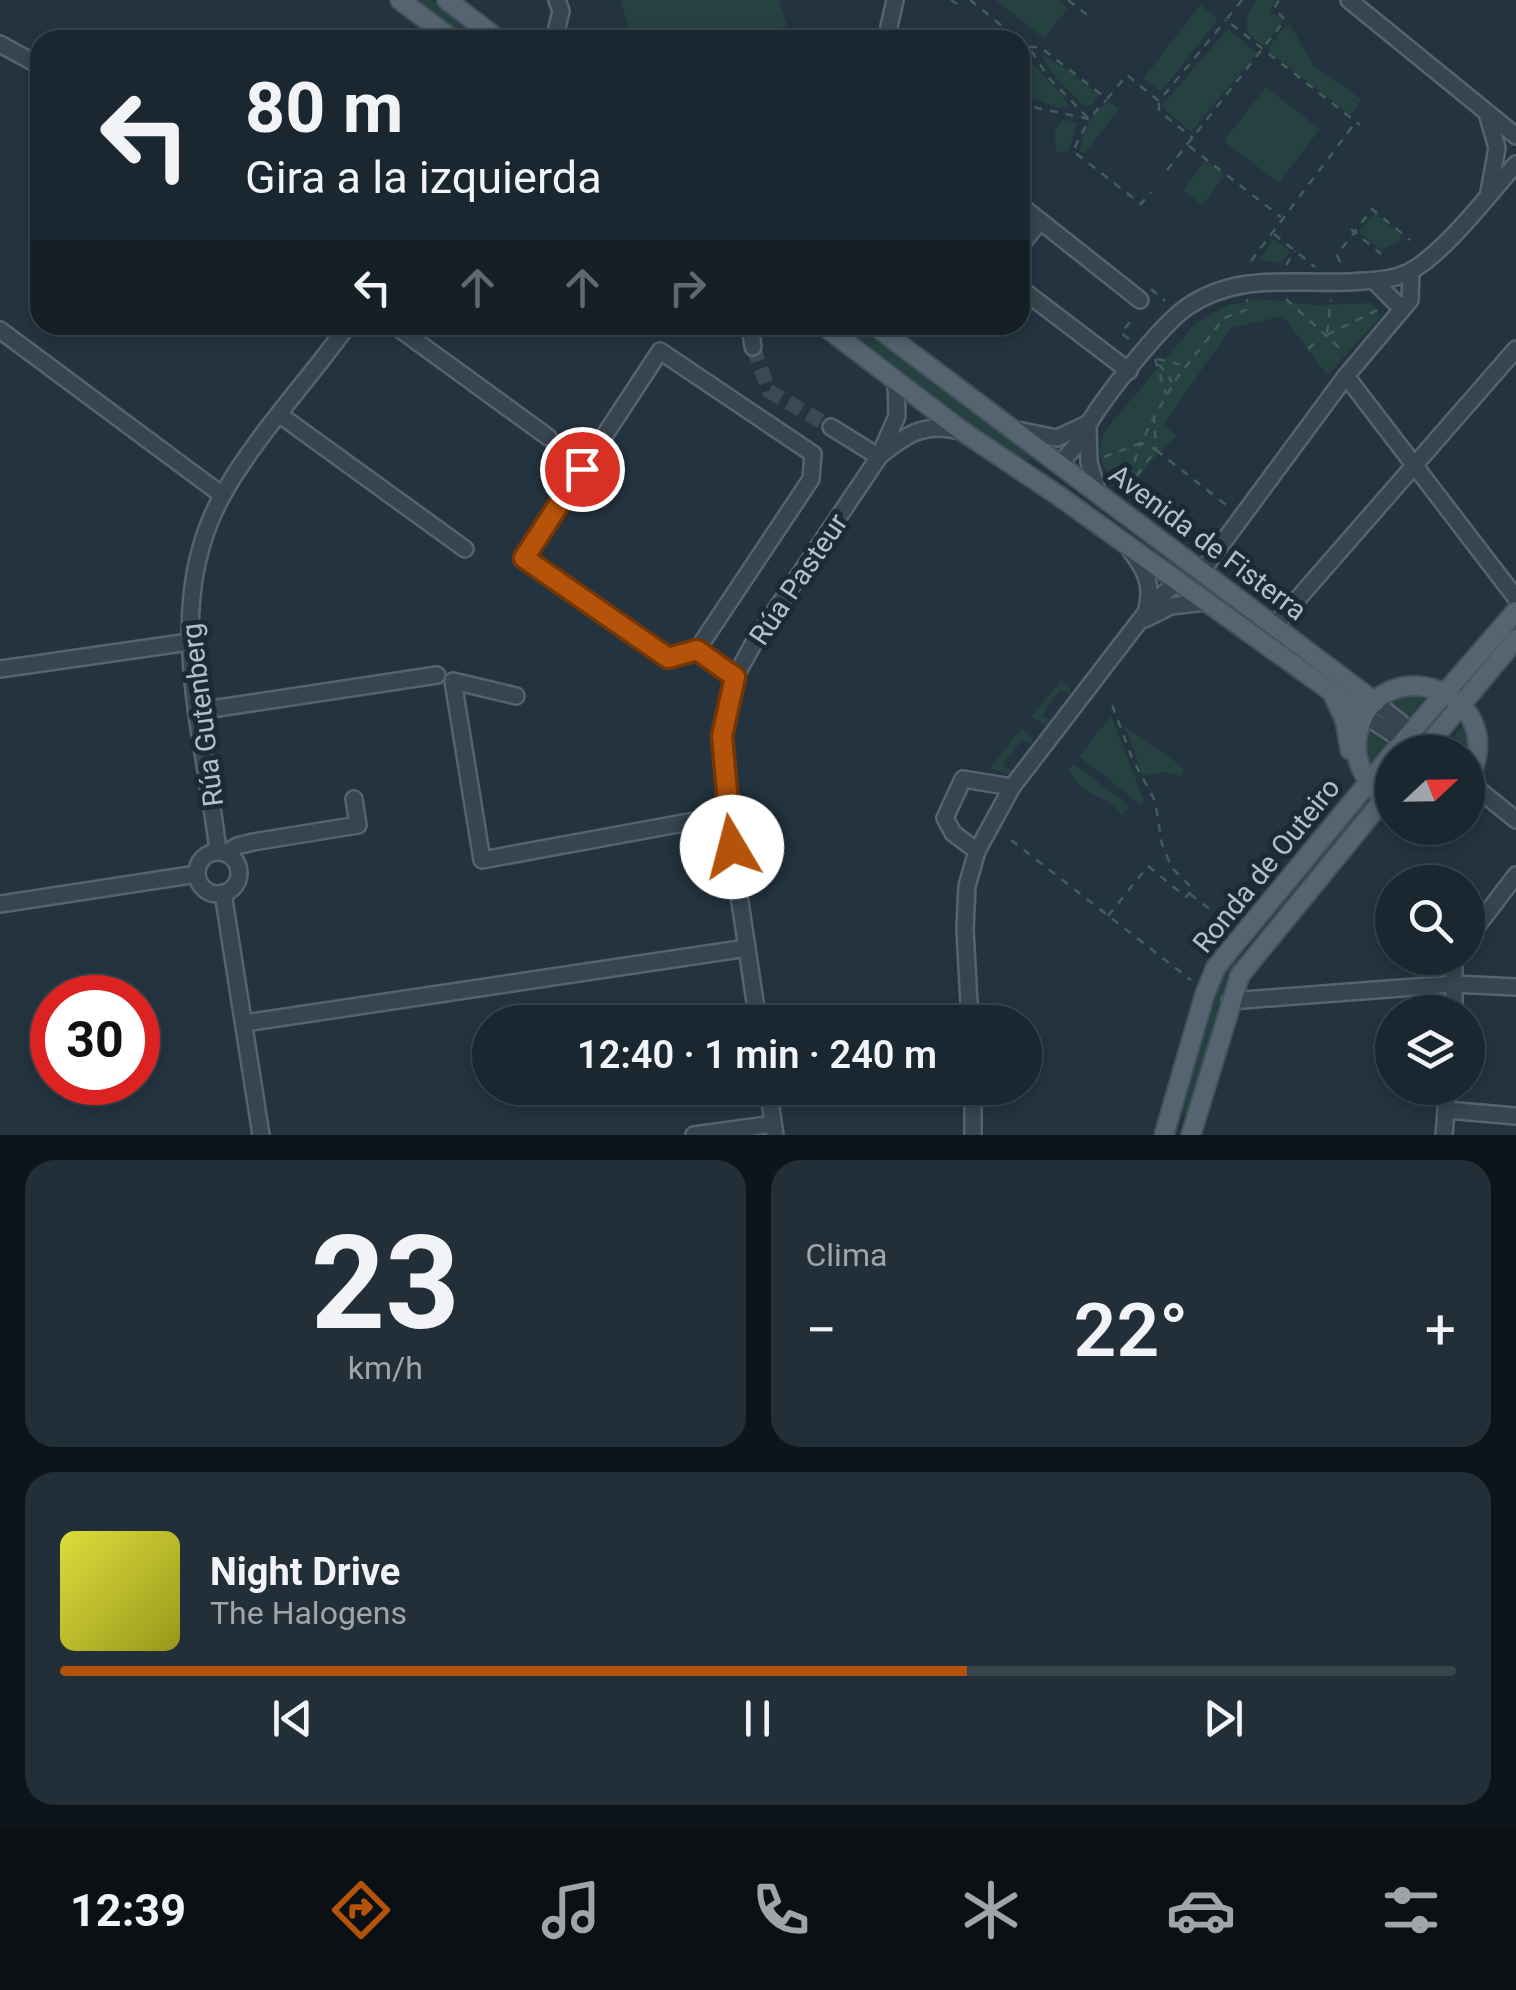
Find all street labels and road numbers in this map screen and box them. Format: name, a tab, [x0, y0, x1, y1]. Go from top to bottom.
street label: Avenida de Fisterra	[1103, 458, 1313, 627]
street label: Rúa Pasteur	[743, 507, 855, 651]
street label: Rúa Gutenberg	[175, 621, 230, 808]
street label: Ronda de Outeiro	[1186, 771, 1347, 959]

